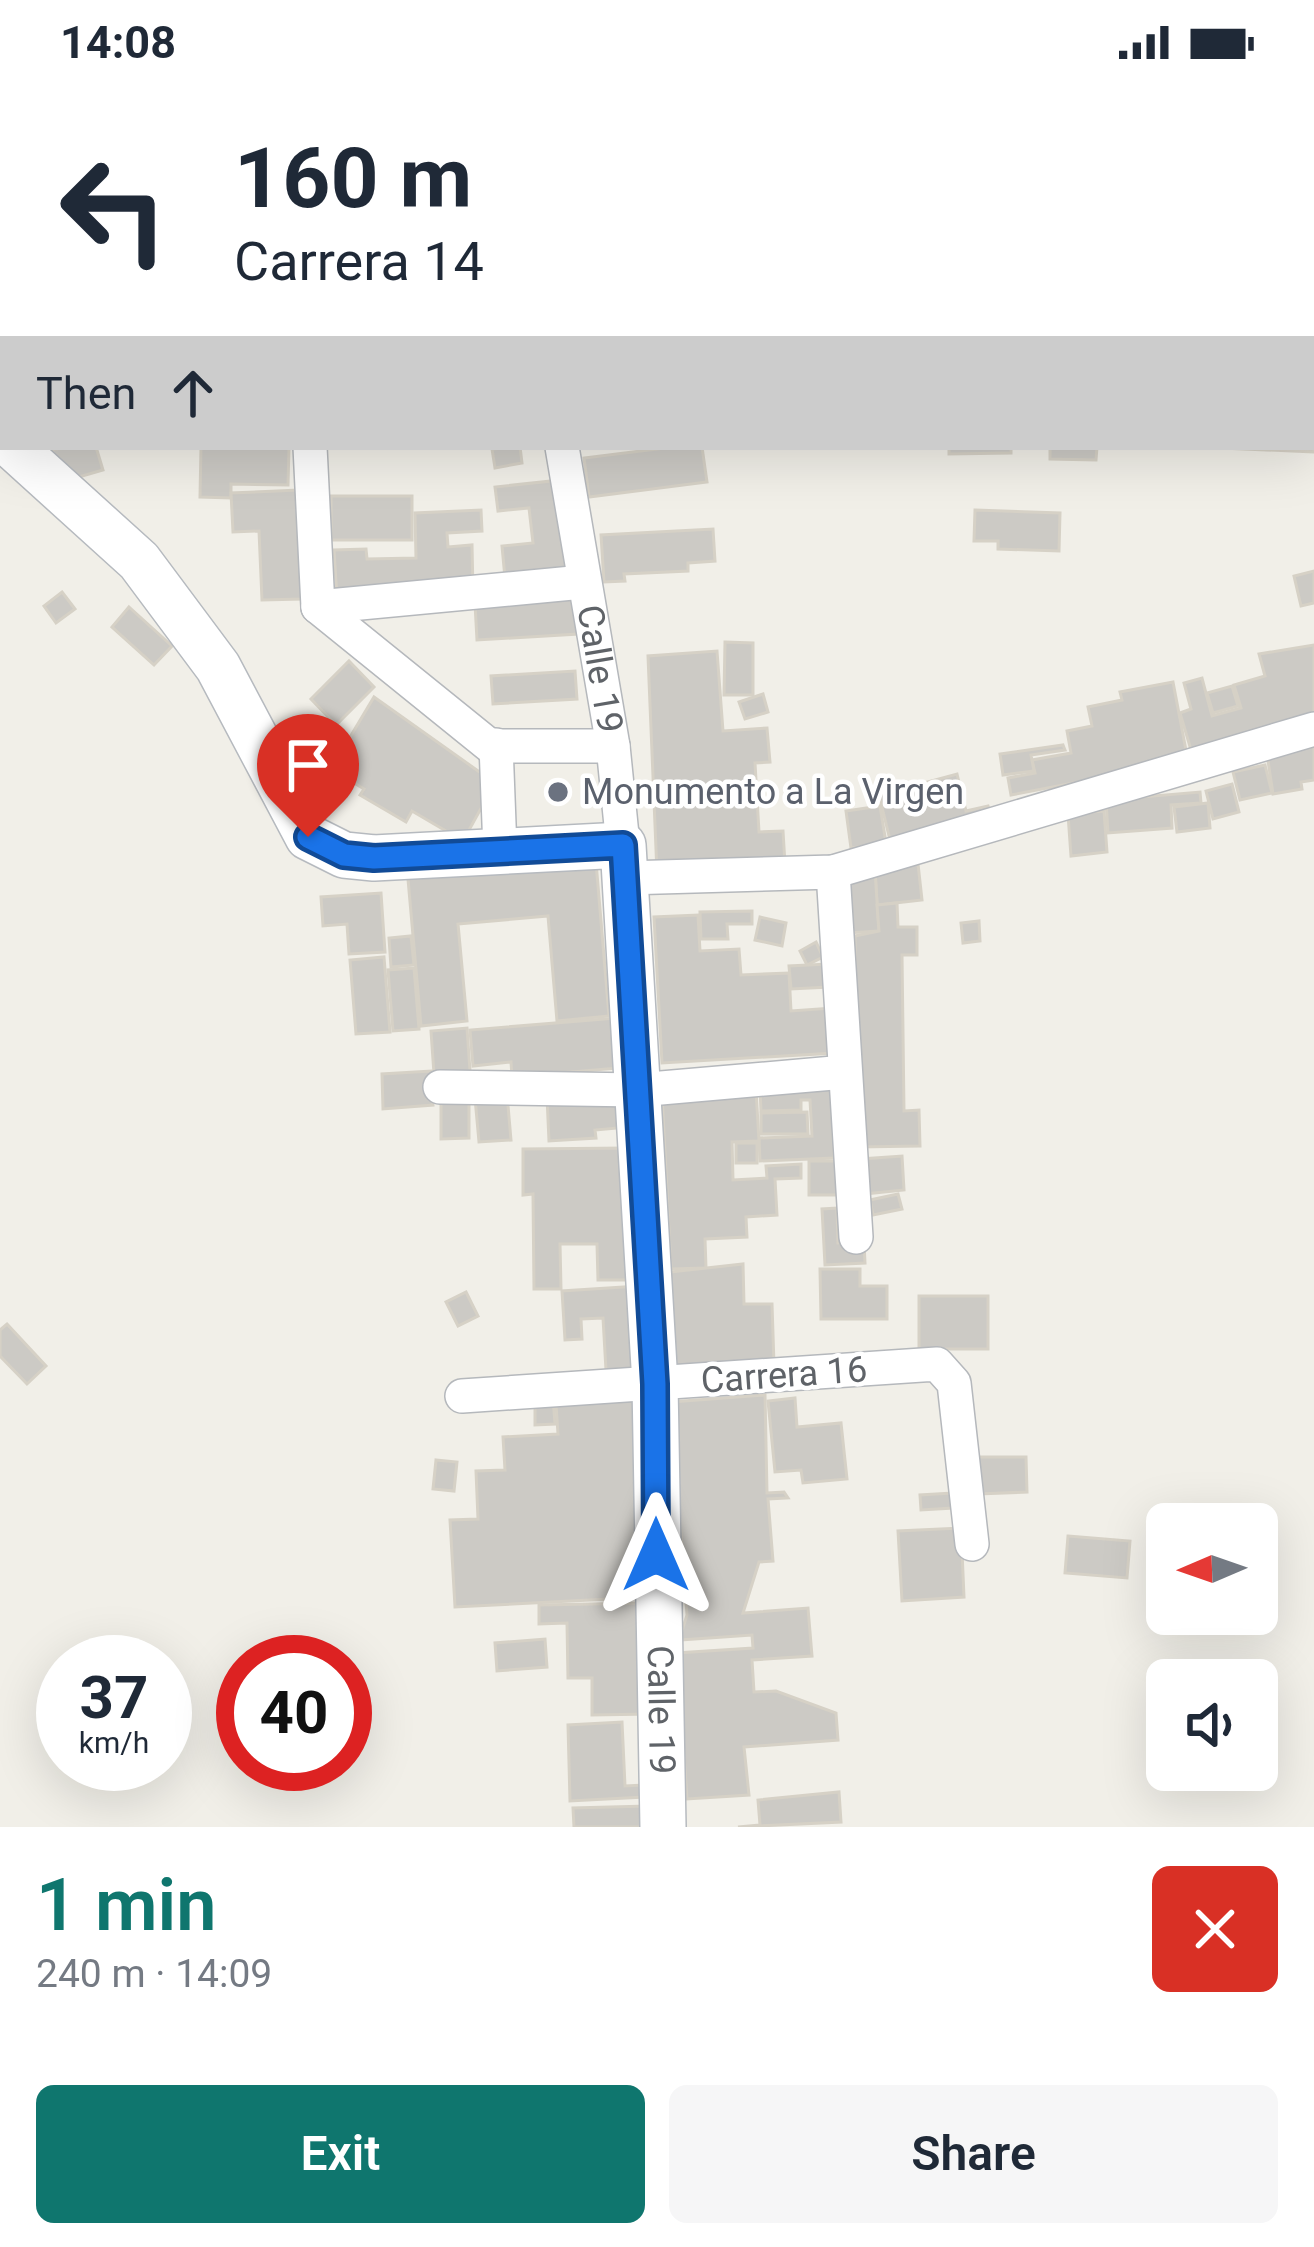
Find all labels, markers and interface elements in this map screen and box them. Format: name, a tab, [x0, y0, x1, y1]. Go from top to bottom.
text: 14:08	[60, 16, 176, 69]
text: 160 m	[234, 129, 472, 228]
icon: left	[36, 132, 192, 288]
text: Carrera 14	[234, 230, 484, 293]
icon: ahead	[160, 360, 226, 426]
text: Then	[36, 367, 136, 420]
street label: Calle 19	[568, 602, 631, 736]
pin	[257, 714, 359, 837]
icon: arrive	[275, 732, 341, 798]
place label: Monumento a La Virgen	[582, 771, 964, 813]
marker: Monumento a La Virgen	[545, 779, 571, 805]
street label: Carrera 16	[699, 1348, 869, 1402]
position arrow	[593, 1492, 719, 1618]
north arrow	[1146, 1503, 1278, 1635]
map controls	[1146, 1503, 1278, 1791]
speed limit sign: 40	[216, 1635, 372, 1791]
street label: Calle 19	[639, 1645, 683, 1775]
button: sound	[1146, 1659, 1278, 1791]
text: 37	[80, 1662, 148, 1733]
text: km/h	[79, 1725, 149, 1760]
text: 1 min	[36, 1863, 217, 1948]
button: close	[1152, 1866, 1278, 1992]
text: 240 m · 14:09	[36, 1951, 272, 1997]
button: Exit	[36, 2085, 645, 2223]
button: Share	[669, 2085, 1278, 2223]

